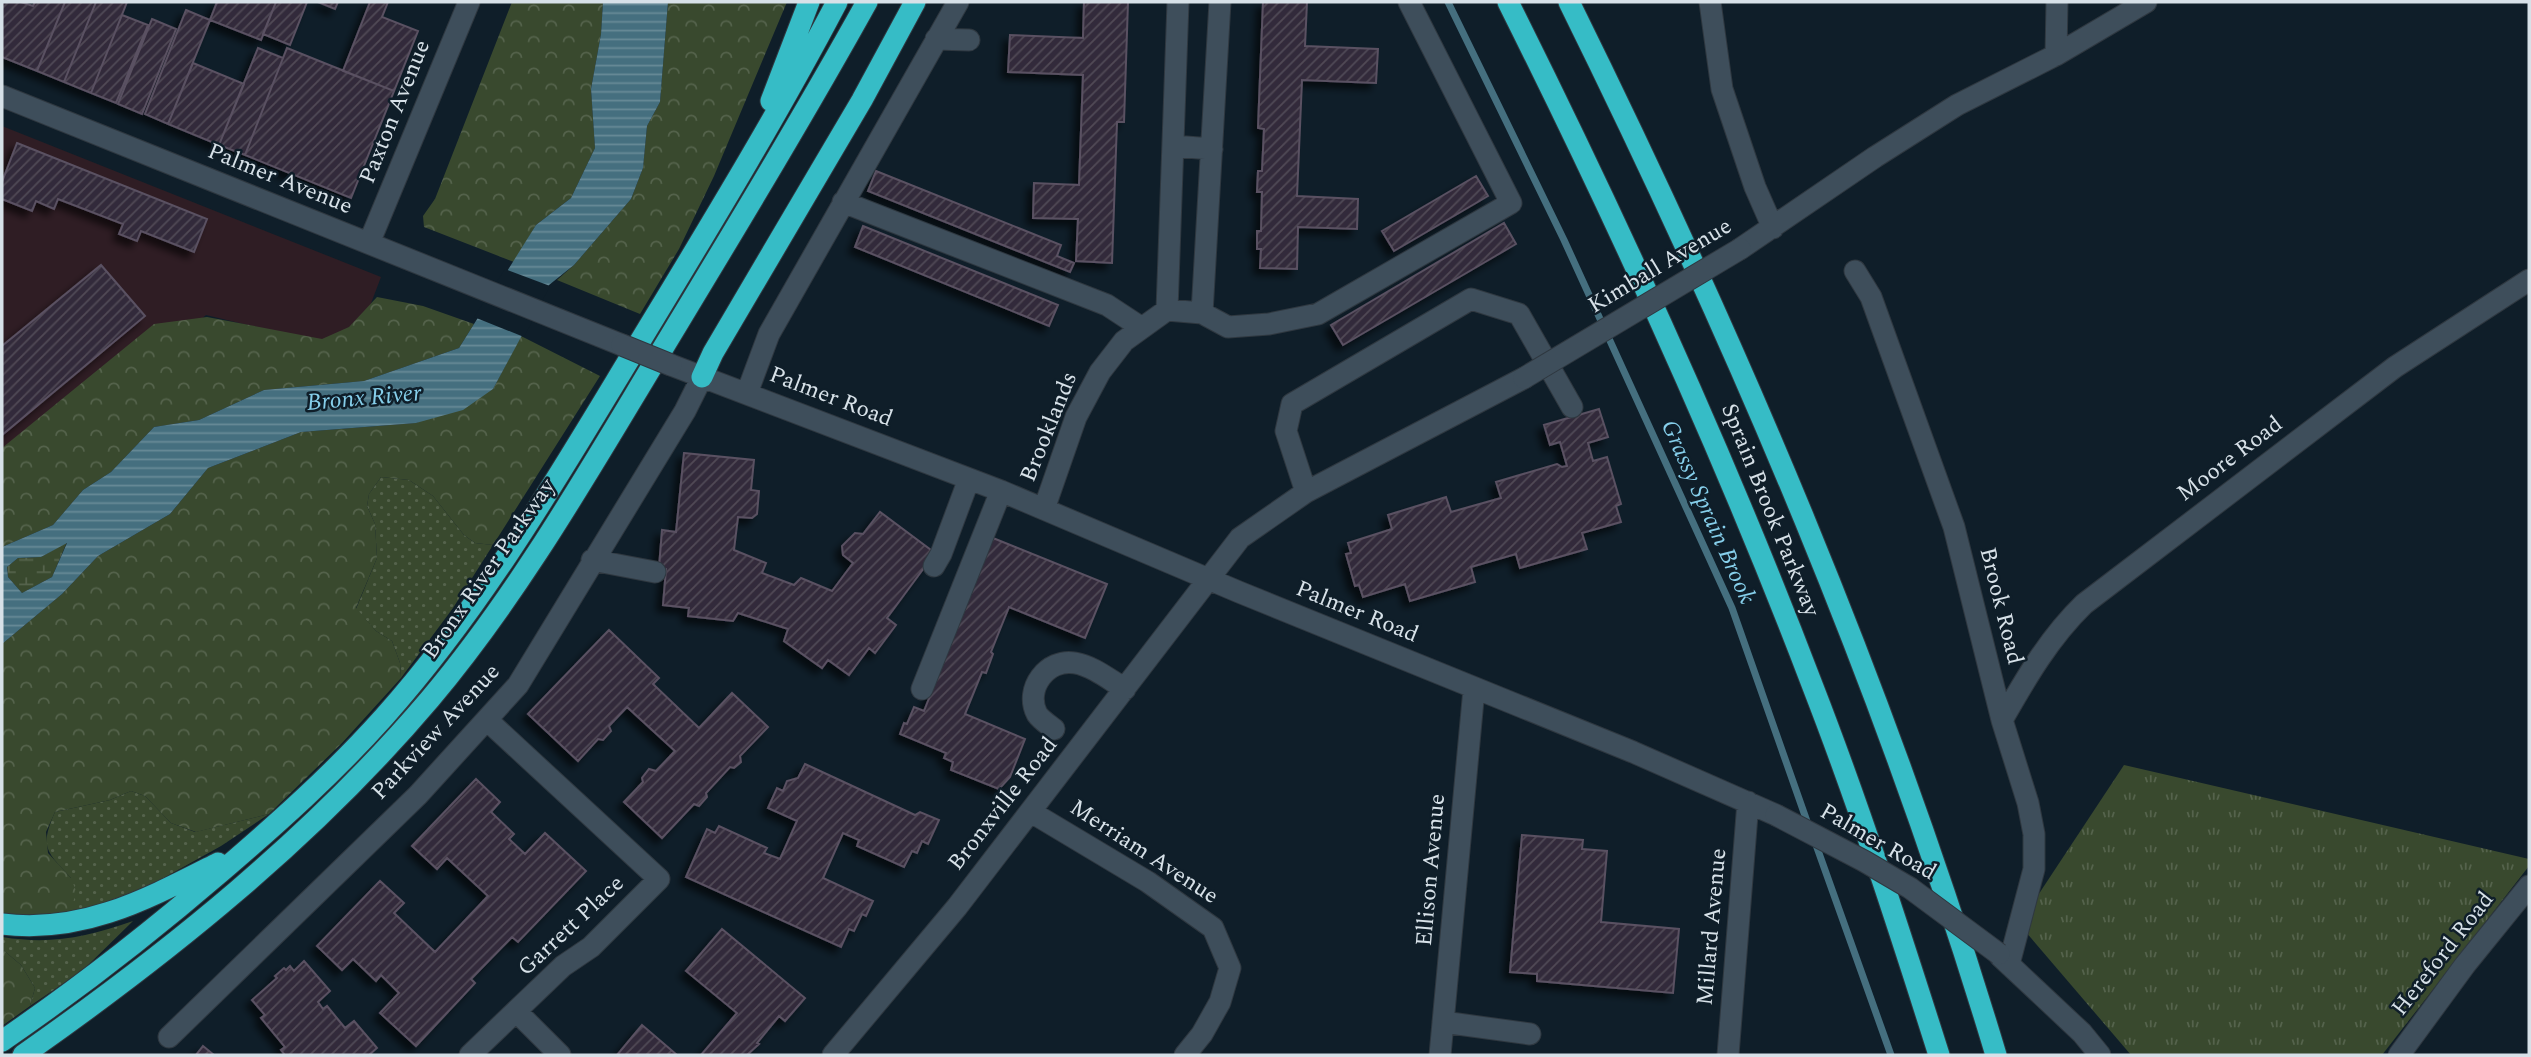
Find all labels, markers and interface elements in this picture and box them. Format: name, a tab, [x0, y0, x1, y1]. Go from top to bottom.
street label: Paxton Avenue	[350, 35, 440, 189]
street label: Palmer Avenue	[202, 134, 358, 224]
street label: Kimball Avenue	[1581, 209, 1739, 323]
street label: Palmer Road	[764, 357, 898, 437]
street label: Brooklands	[1011, 367, 1087, 487]
water label: Bronx River	[305, 375, 424, 421]
street label: Sprain Brook Parkway	[1711, 398, 1829, 623]
street label: Moore Road	[2170, 407, 2291, 511]
water label: Grassy Sprain Brook	[1651, 414, 1765, 610]
street label: Bronx River Parkway	[413, 471, 565, 667]
street label: Brook Road	[1970, 544, 2032, 668]
street label: Palmer Road	[1290, 571, 1424, 653]
street label: Parkview Avenue	[363, 656, 509, 808]
street label: Bronxville Road	[939, 729, 1067, 879]
street label: Merriam Avenue	[1063, 791, 1225, 913]
street label: Ellison Avenue	[1407, 792, 1455, 948]
street label: Palmer Road	[1813, 794, 1943, 890]
street label: Millard Avenue	[1688, 847, 1736, 1007]
street label: Garrett Place	[510, 867, 632, 985]
street label: Hereford Road	[2383, 884, 2503, 1024]

